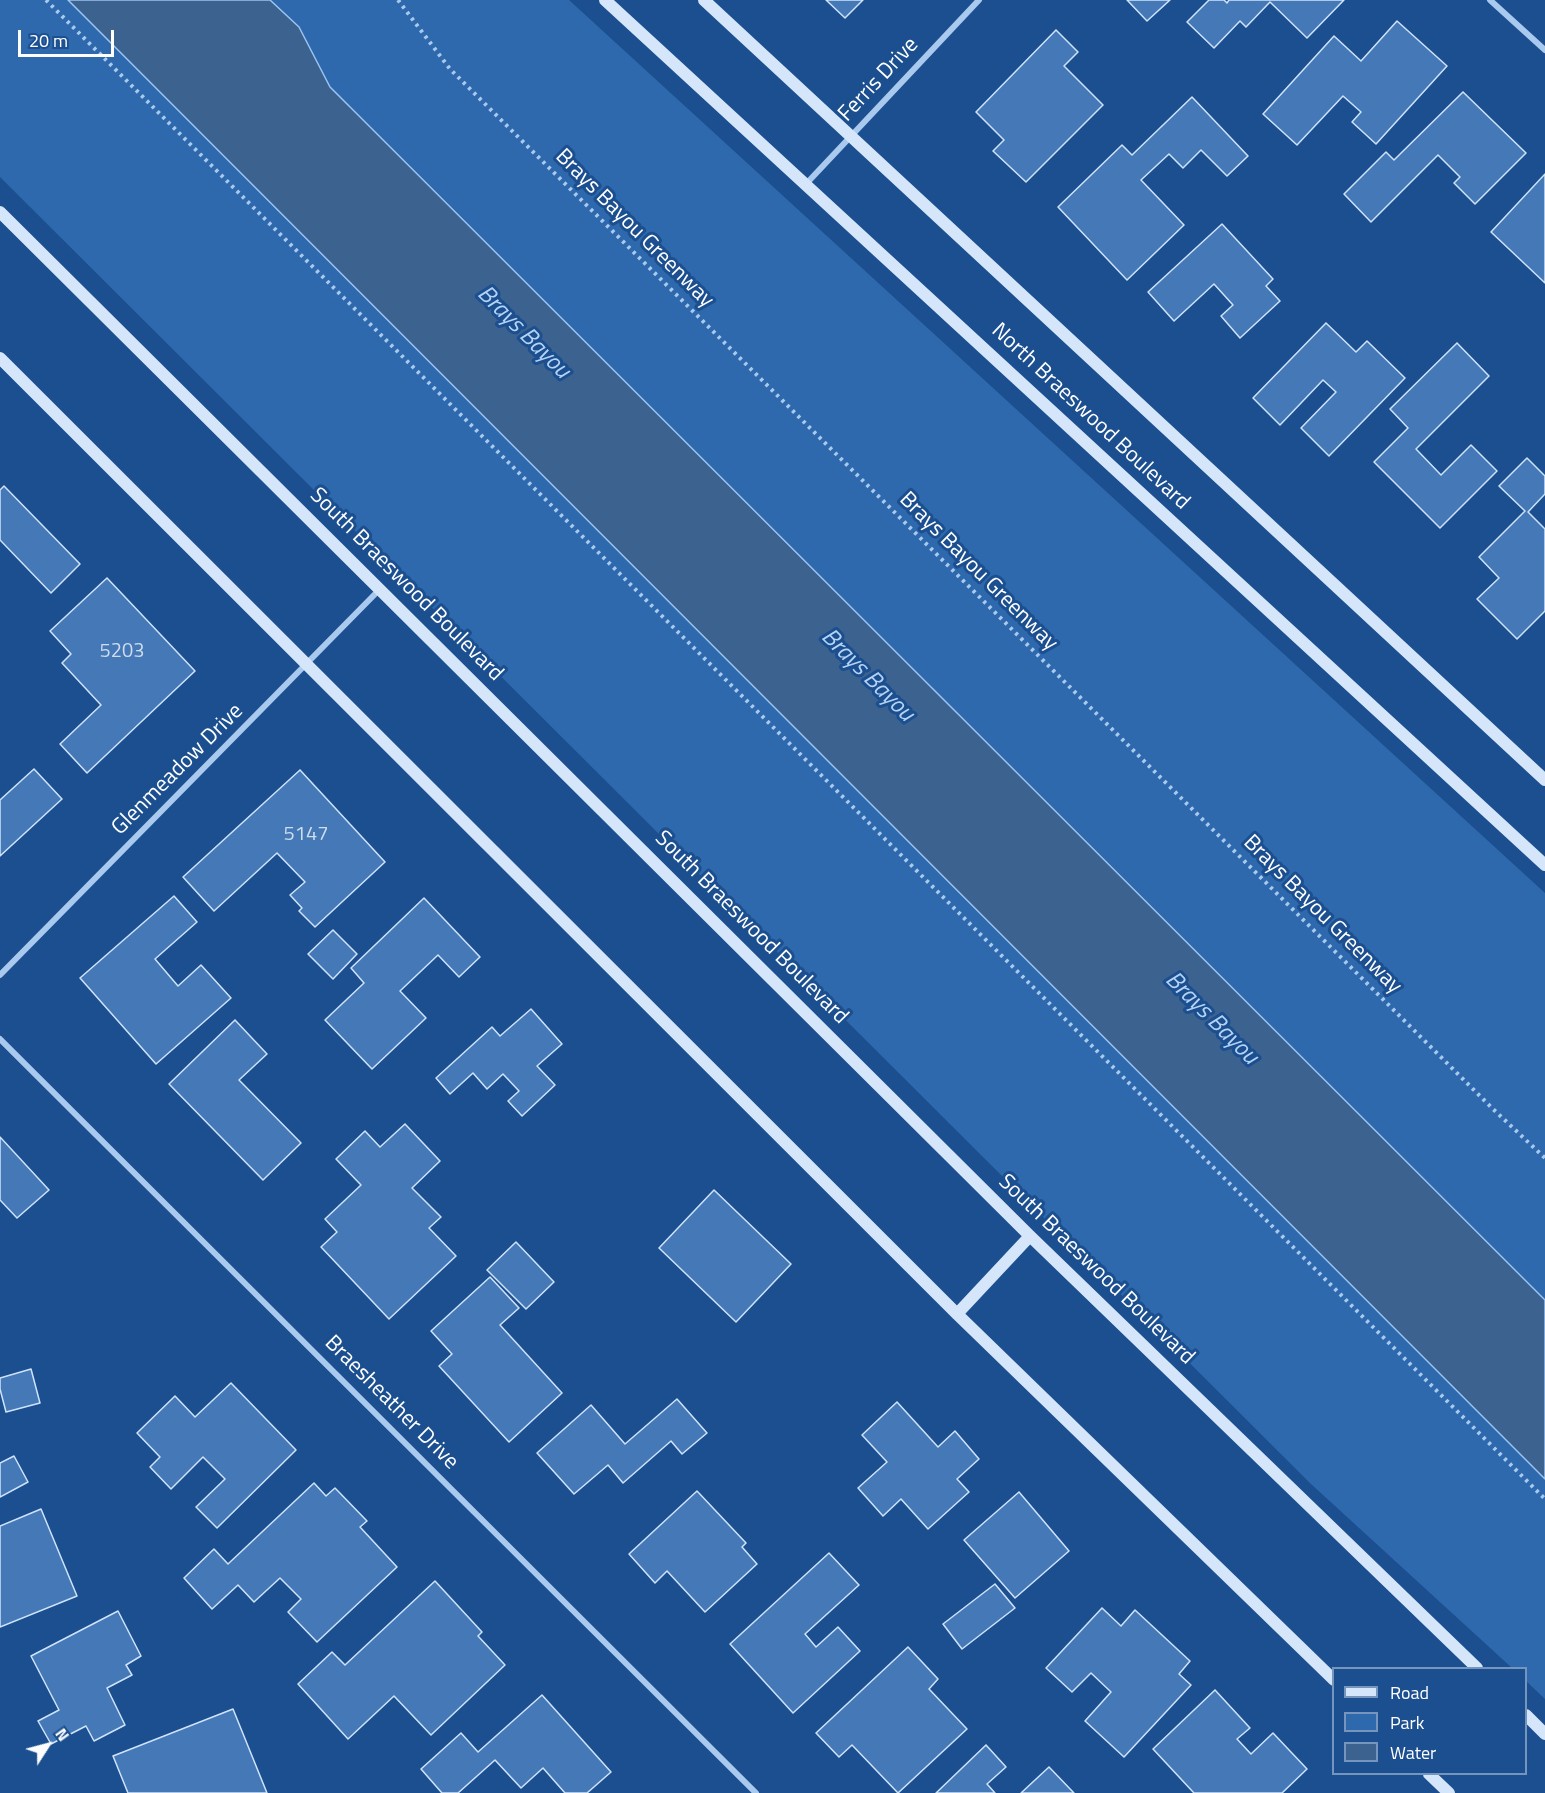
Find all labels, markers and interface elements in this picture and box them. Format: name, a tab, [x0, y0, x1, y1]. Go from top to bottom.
scale bar	[21, 18, 117, 56]
text: 20 m	[29, 27, 68, 54]
street label: Ferris Drive	[833, 32, 925, 128]
street label: Brays Bayou Greenway	[549, 144, 719, 314]
water label: Brays Bayou	[471, 281, 575, 385]
street label: North Braeswood Boulevard	[985, 318, 1195, 516]
street label: South Braeswood Boulevard	[304, 483, 508, 687]
street label: Brays Bayou Greenway	[893, 487, 1063, 657]
water label: Brays Bayou	[815, 624, 919, 728]
house number: 5203	[100, 640, 144, 664]
street label: Glenmeadow Drive	[107, 699, 249, 841]
house number: 5147	[284, 823, 328, 847]
street label: South Braeswood Boulevard	[649, 826, 853, 1030]
street label: Brays Bayou Greenway	[1237, 830, 1407, 1000]
water label: Brays Bayou	[1159, 967, 1263, 1071]
street label: South Braeswood Boulevard	[992, 1169, 1200, 1371]
street label: Braesheather Drive	[318, 1330, 464, 1476]
legend	[1332, 1667, 1527, 1775]
text: Road	[1390, 1679, 1429, 1706]
text: Park	[1390, 1709, 1424, 1736]
north arrow	[18, 1715, 78, 1775]
text: N	[50, 1723, 76, 1746]
text: Water	[1390, 1739, 1436, 1766]

